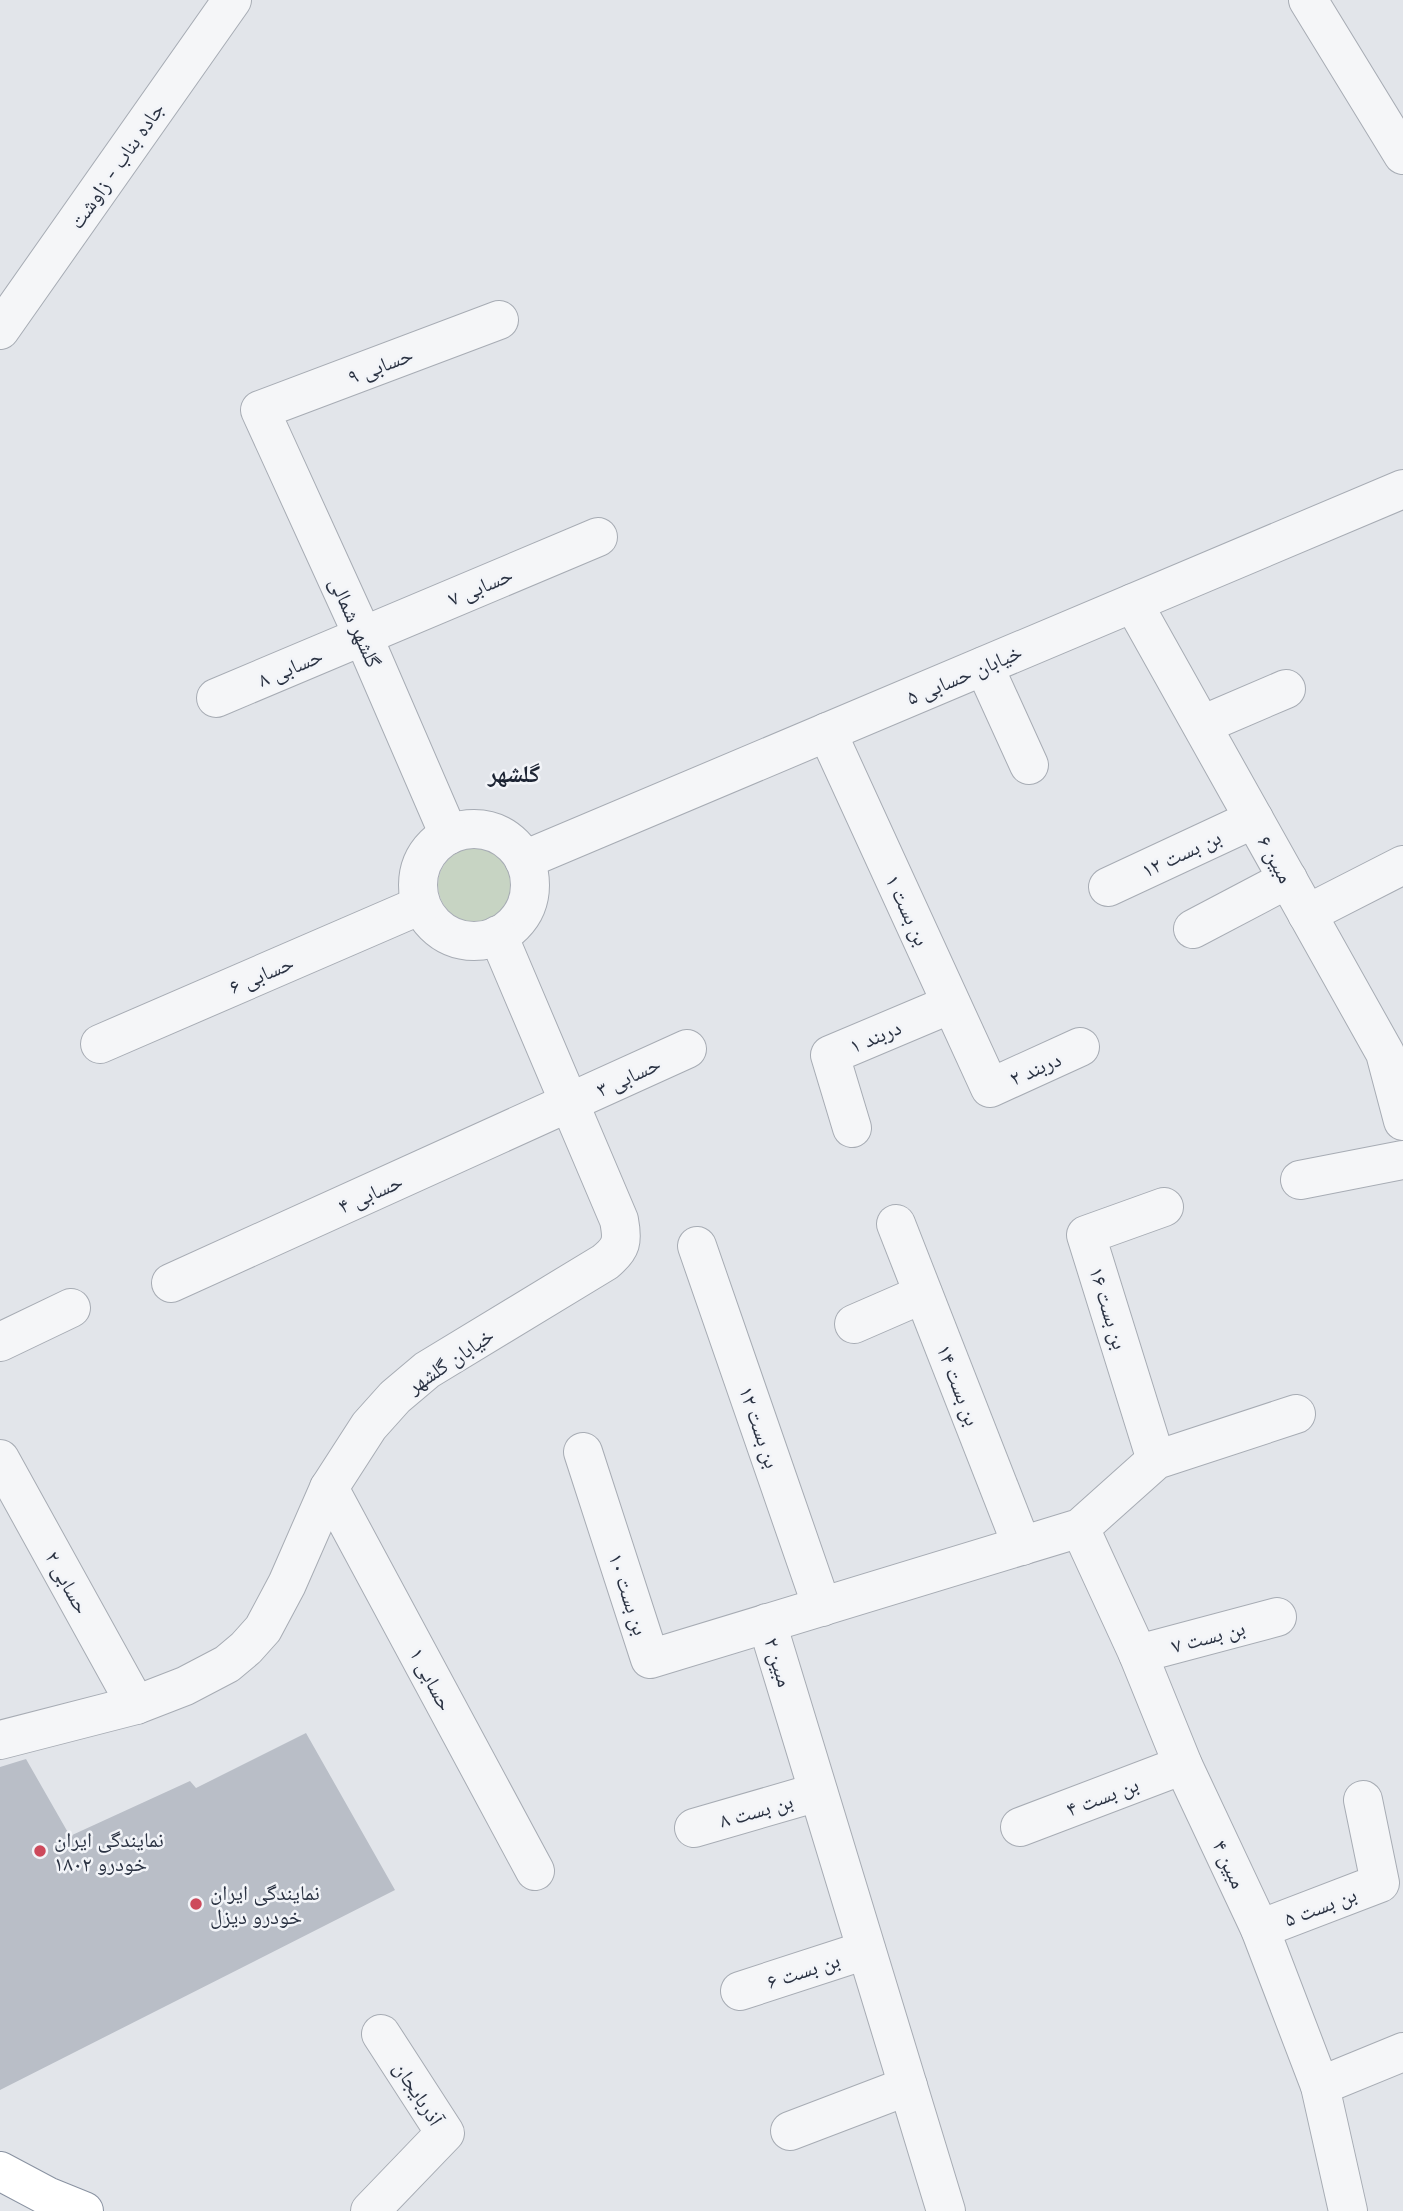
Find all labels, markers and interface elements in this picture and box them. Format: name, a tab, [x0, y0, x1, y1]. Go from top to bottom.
street label: جاده بناب - زاوشت	[63, 97, 169, 233]
street label: حسابی ۹	[344, 341, 417, 390]
street label: حسابی ۷	[444, 561, 517, 612]
street label: گلشهر شمالی	[324, 573, 388, 672]
street label: خیابان حسابی ۵	[902, 638, 1026, 711]
street label: حسابی ۸	[254, 642, 327, 693]
district label: گلشهر	[487, 758, 540, 788]
street label: بن بست ۱۲	[1137, 823, 1225, 884]
street label: مبین ۶	[1252, 831, 1300, 888]
street label: بن بست ۱	[879, 870, 936, 950]
street label: حسابی ۶	[225, 949, 298, 1000]
street label: دربند ۱	[845, 1014, 905, 1058]
street label: دربند ۲	[1005, 1045, 1065, 1091]
street label: حسابی ۳	[592, 1050, 665, 1103]
street label: حسابی ۴	[334, 1167, 407, 1220]
street label: بن بست ۱۶	[1083, 1264, 1134, 1353]
street label: خیابان گلشهر	[401, 1321, 498, 1399]
street label: بن بست ۱۴	[931, 1341, 986, 1430]
street label: بن بست ۱۲	[733, 1383, 786, 1472]
street label: حسابی ۲	[39, 1546, 96, 1618]
street label: بن بست ۱۰	[603, 1550, 654, 1639]
street label: بن بست ۷	[1168, 1614, 1248, 1659]
street label: مبین ۲	[758, 1634, 799, 1690]
street label: حسابی ۱	[404, 1643, 459, 1715]
street label: بن بست ۴	[1062, 1770, 1142, 1823]
street label: بن بست ۸	[716, 1787, 796, 1834]
place label: نمایندگی ایران خودرو ۱۸۰۲	[54, 1826, 164, 1876]
street label: مبین ۴	[1207, 1836, 1252, 1893]
marker: نمایندگی ایران خودرو ۱۸۰۲	[32, 1843, 48, 1859]
place label: نمایندگی ایران خودرو دیزل	[210, 1879, 320, 1929]
street label: بن بست ۵	[1280, 1880, 1360, 1933]
marker: نمایندگی ایران خودرو دیزل	[188, 1896, 204, 1912]
street label: بن بست ۶	[763, 1946, 843, 1995]
street label: آذربایجان	[389, 2056, 450, 2131]

